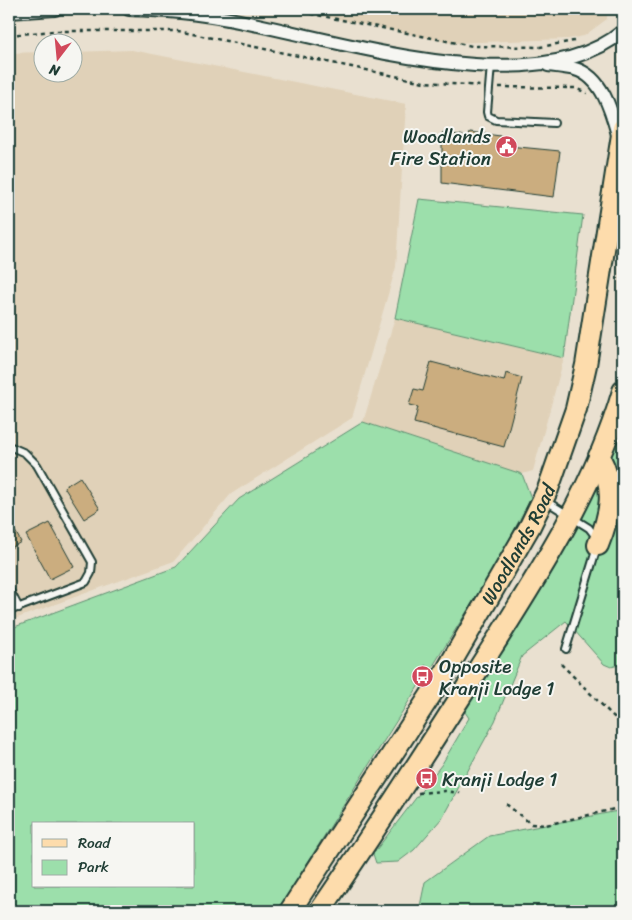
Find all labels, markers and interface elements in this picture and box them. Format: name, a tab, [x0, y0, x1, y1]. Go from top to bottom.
north arrow	[32, 32, 82, 82]
text: N	[46, 57, 64, 84]
place label: Woodlands Fire Station	[390, 120, 491, 175]
public building icon: Woodlands Fire Station	[495, 135, 519, 159]
street label: Woodlands Road	[472, 477, 566, 611]
place label: Opposite Kranji Lodge 1	[439, 650, 555, 705]
bus stop icon: Opposite Kranji Lodge 1	[411, 665, 435, 689]
place label: Kranji Lodge 1	[442, 763, 558, 796]
bus stop icon: Kranji Lodge 1	[414, 767, 438, 791]
legend	[32, 822, 195, 888]
text: Road	[78, 830, 111, 856]
text: Park	[78, 854, 109, 880]

